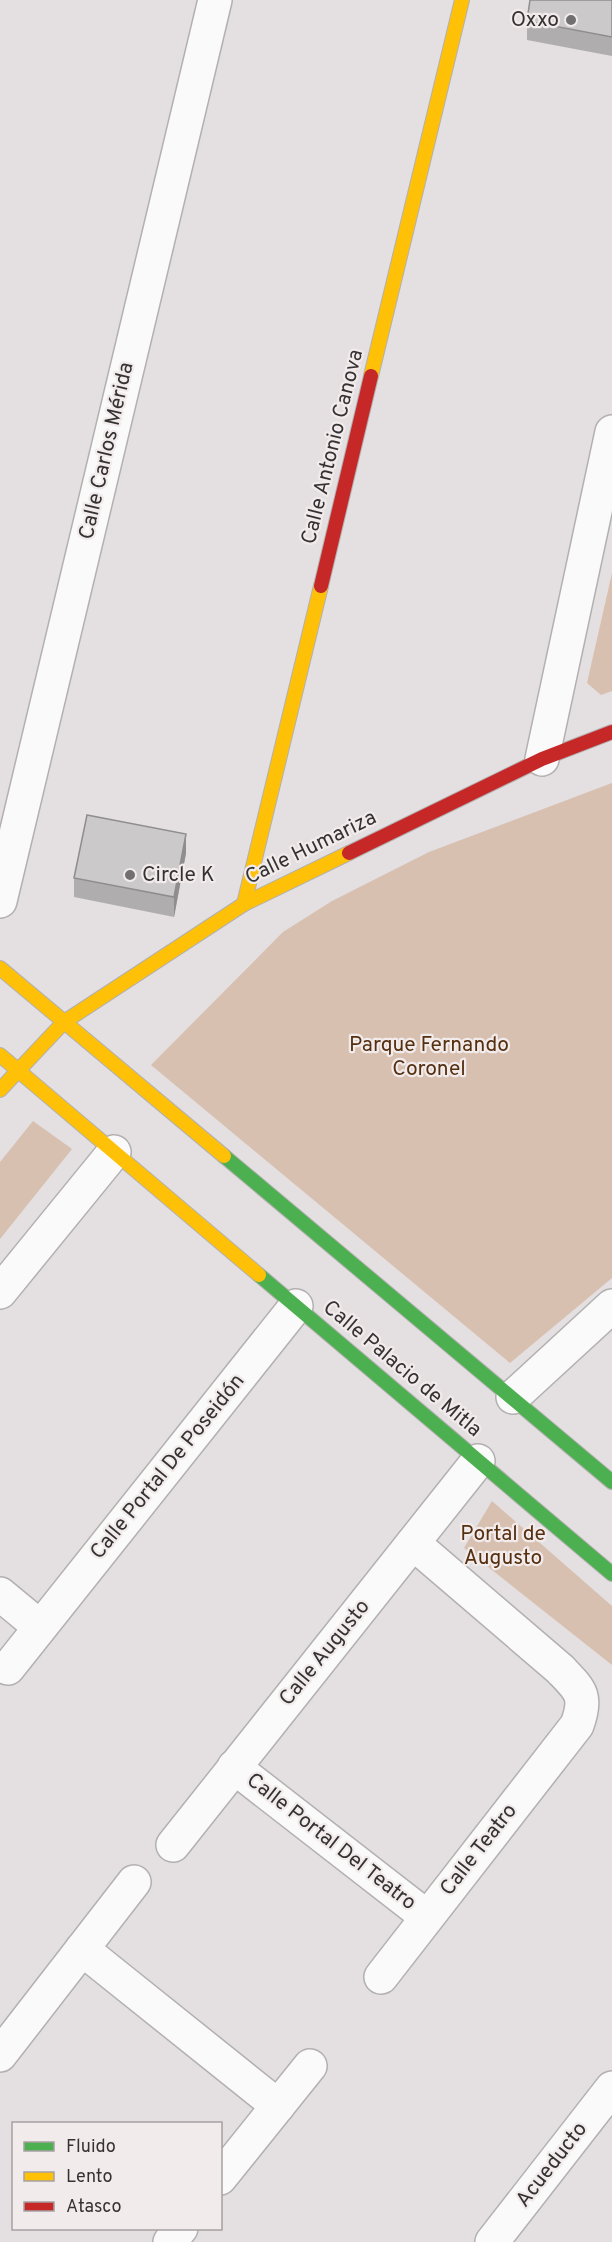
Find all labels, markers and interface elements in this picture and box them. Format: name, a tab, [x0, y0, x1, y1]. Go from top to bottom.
place label: Oxxo	[511, 7, 559, 34]
marker: Oxxo	[564, 13, 578, 27]
street label: Calle Antonio Canova	[296, 347, 370, 547]
street label: Calle Carlos Mérida	[73, 360, 141, 542]
street label: Calle Humariza	[241, 805, 381, 891]
place label: Circle K	[142, 862, 215, 889]
marker: Circle K	[123, 868, 137, 882]
park label: Parque Fernando Coronel	[349, 1032, 509, 1083]
street label: Calle Palacio de Mitla	[317, 1295, 487, 1443]
street label: Calle Portal De Poseidón	[85, 1369, 251, 1565]
park label: Portal de Augusto	[460, 1521, 546, 1572]
street label: Calle Augusto	[274, 1594, 376, 1712]
street label: Calle Portal Del Teatro	[241, 1767, 421, 1917]
street label: Calle Teatro	[435, 1798, 523, 1902]
street label: Acueducto	[510, 2117, 594, 2213]
legend	[12, 2122, 222, 2230]
text: Fluido	[66, 2136, 116, 2159]
text: Lento	[66, 2166, 112, 2189]
text: Atasco	[66, 2196, 122, 2219]

